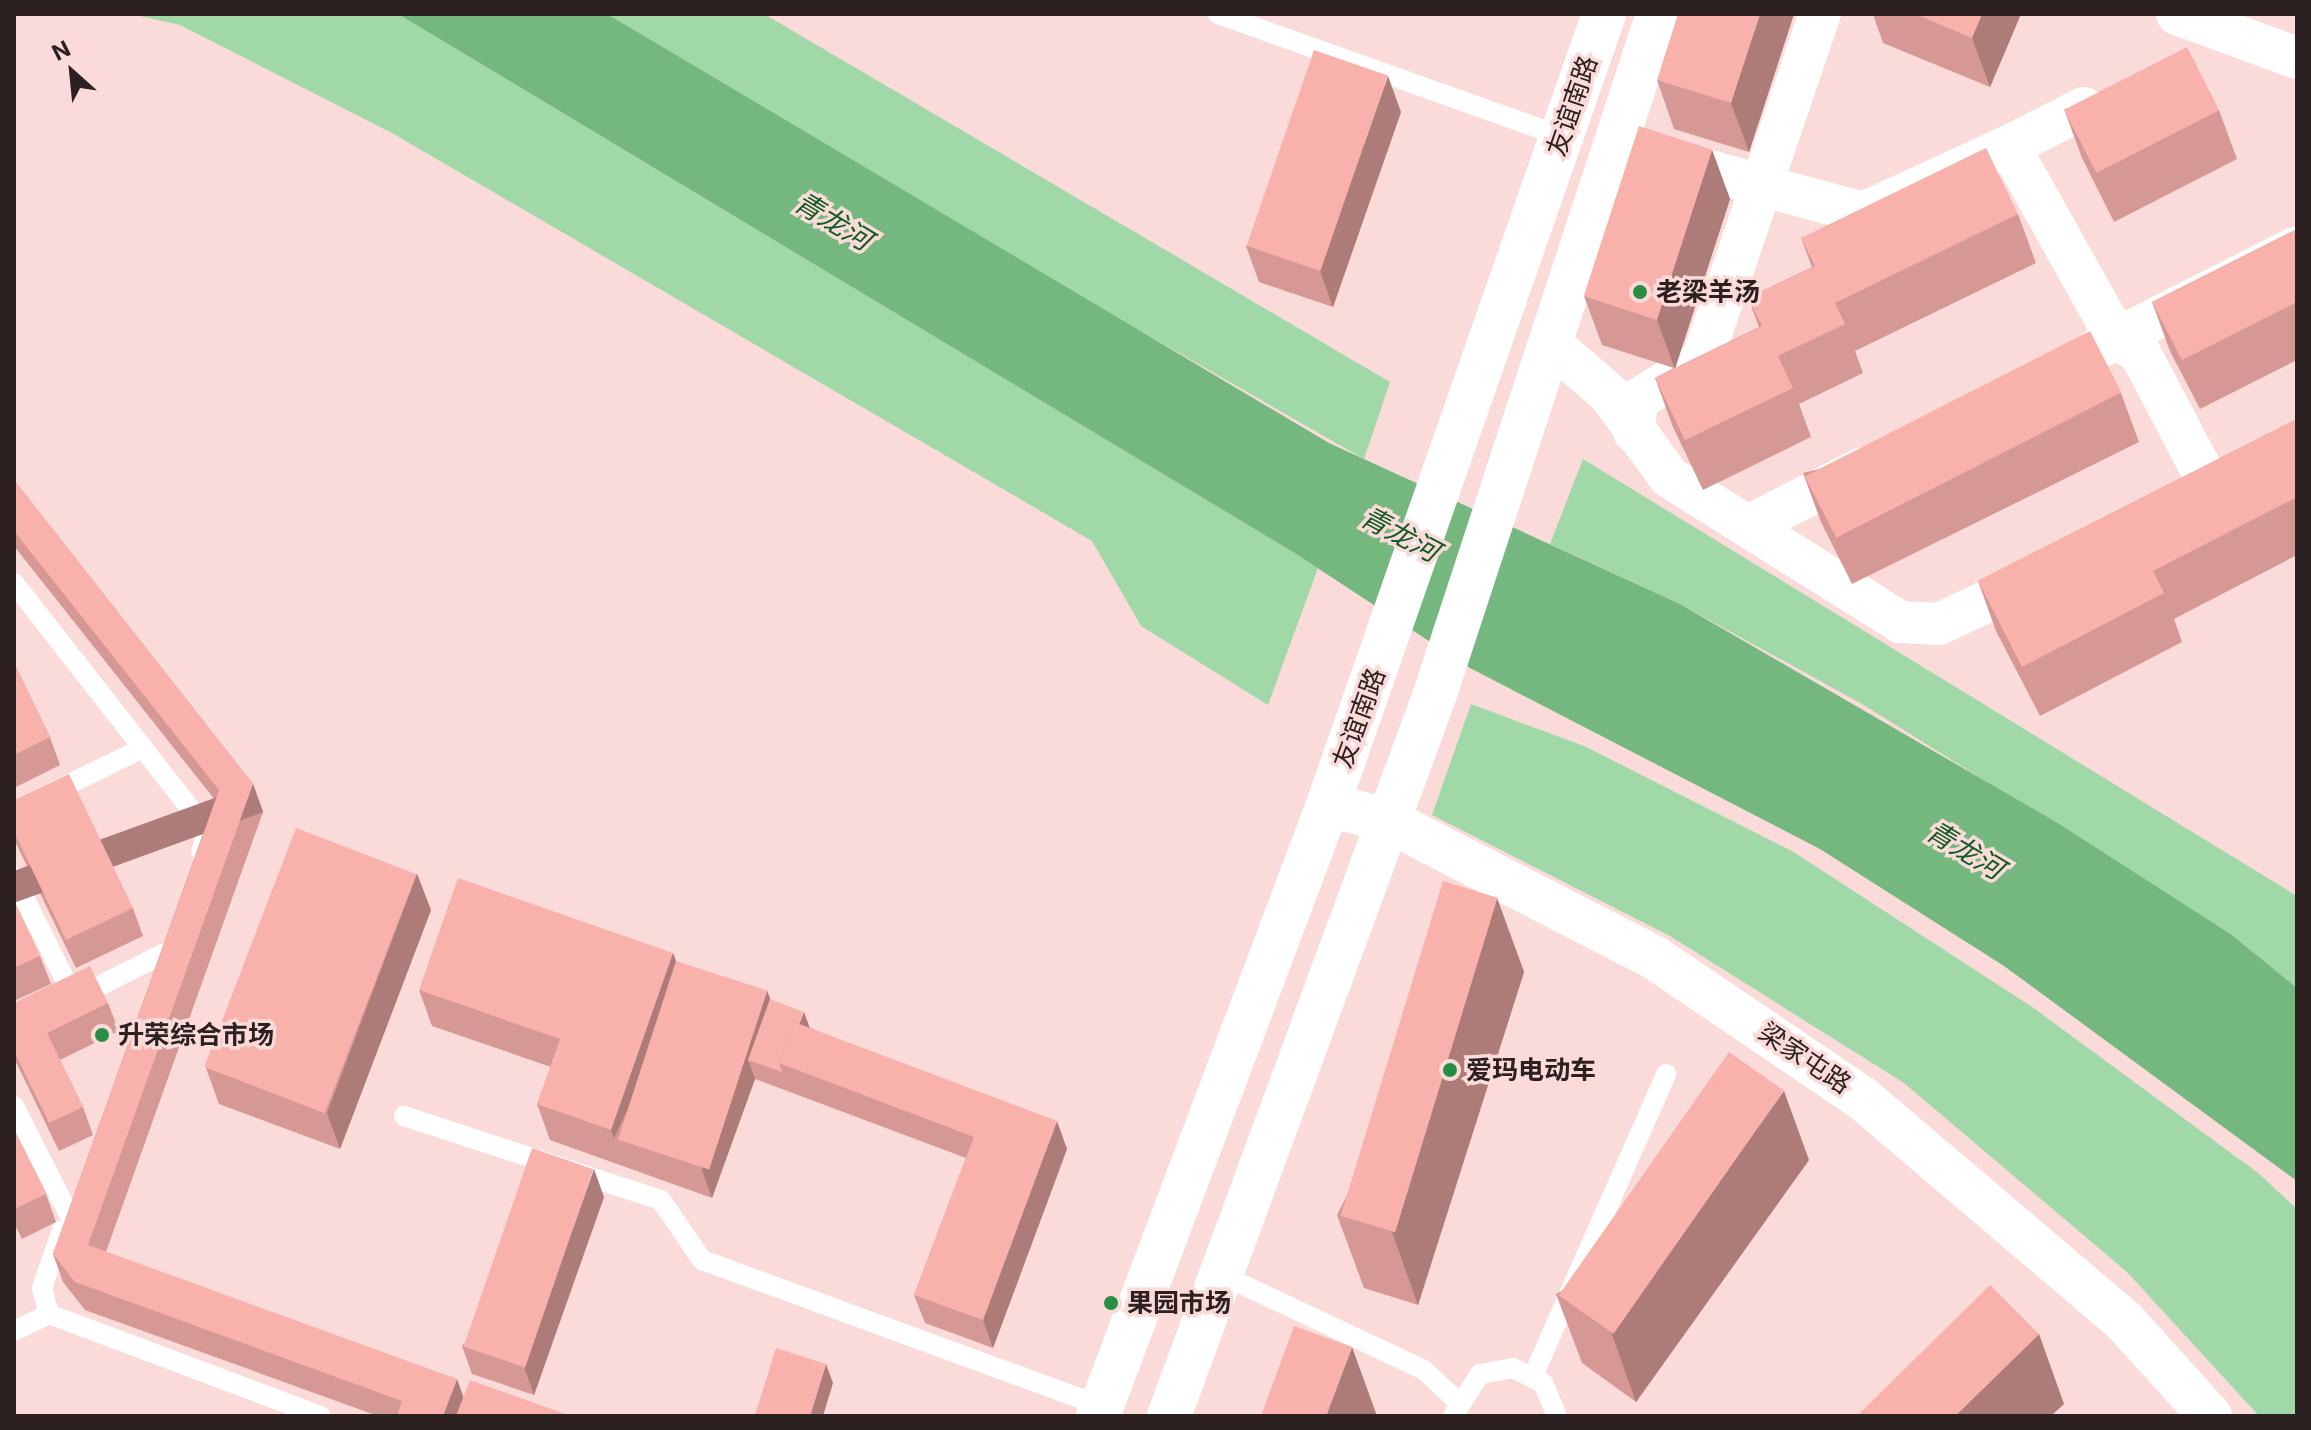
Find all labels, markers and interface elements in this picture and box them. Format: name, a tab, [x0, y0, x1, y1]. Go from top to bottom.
north arrow	[32, 32, 112, 112]
text: N	[48, 35, 74, 66]
street label: 友谊南路	[1540, 52, 1604, 160]
water label: 青龙河	[788, 185, 878, 257]
place label: 老梁羊汤	[1656, 276, 1760, 308]
marker: 老梁羊汤	[1631, 283, 1649, 301]
water label: 青龙河	[1355, 499, 1445, 569]
street label: 友谊南路	[1327, 664, 1391, 772]
water label: 青龙河	[1920, 814, 2010, 886]
street label: 梁家屯路	[1753, 1016, 1857, 1100]
place label: 升荣综合市场	[118, 1019, 274, 1051]
marker: 升荣综合市场	[93, 1026, 111, 1044]
place label: 爱玛电动车	[1466, 1054, 1596, 1086]
marker: 爱玛电动车	[1441, 1061, 1459, 1079]
place label: 果园市场	[1127, 1287, 1231, 1319]
marker: 果园市场	[1102, 1294, 1120, 1312]

